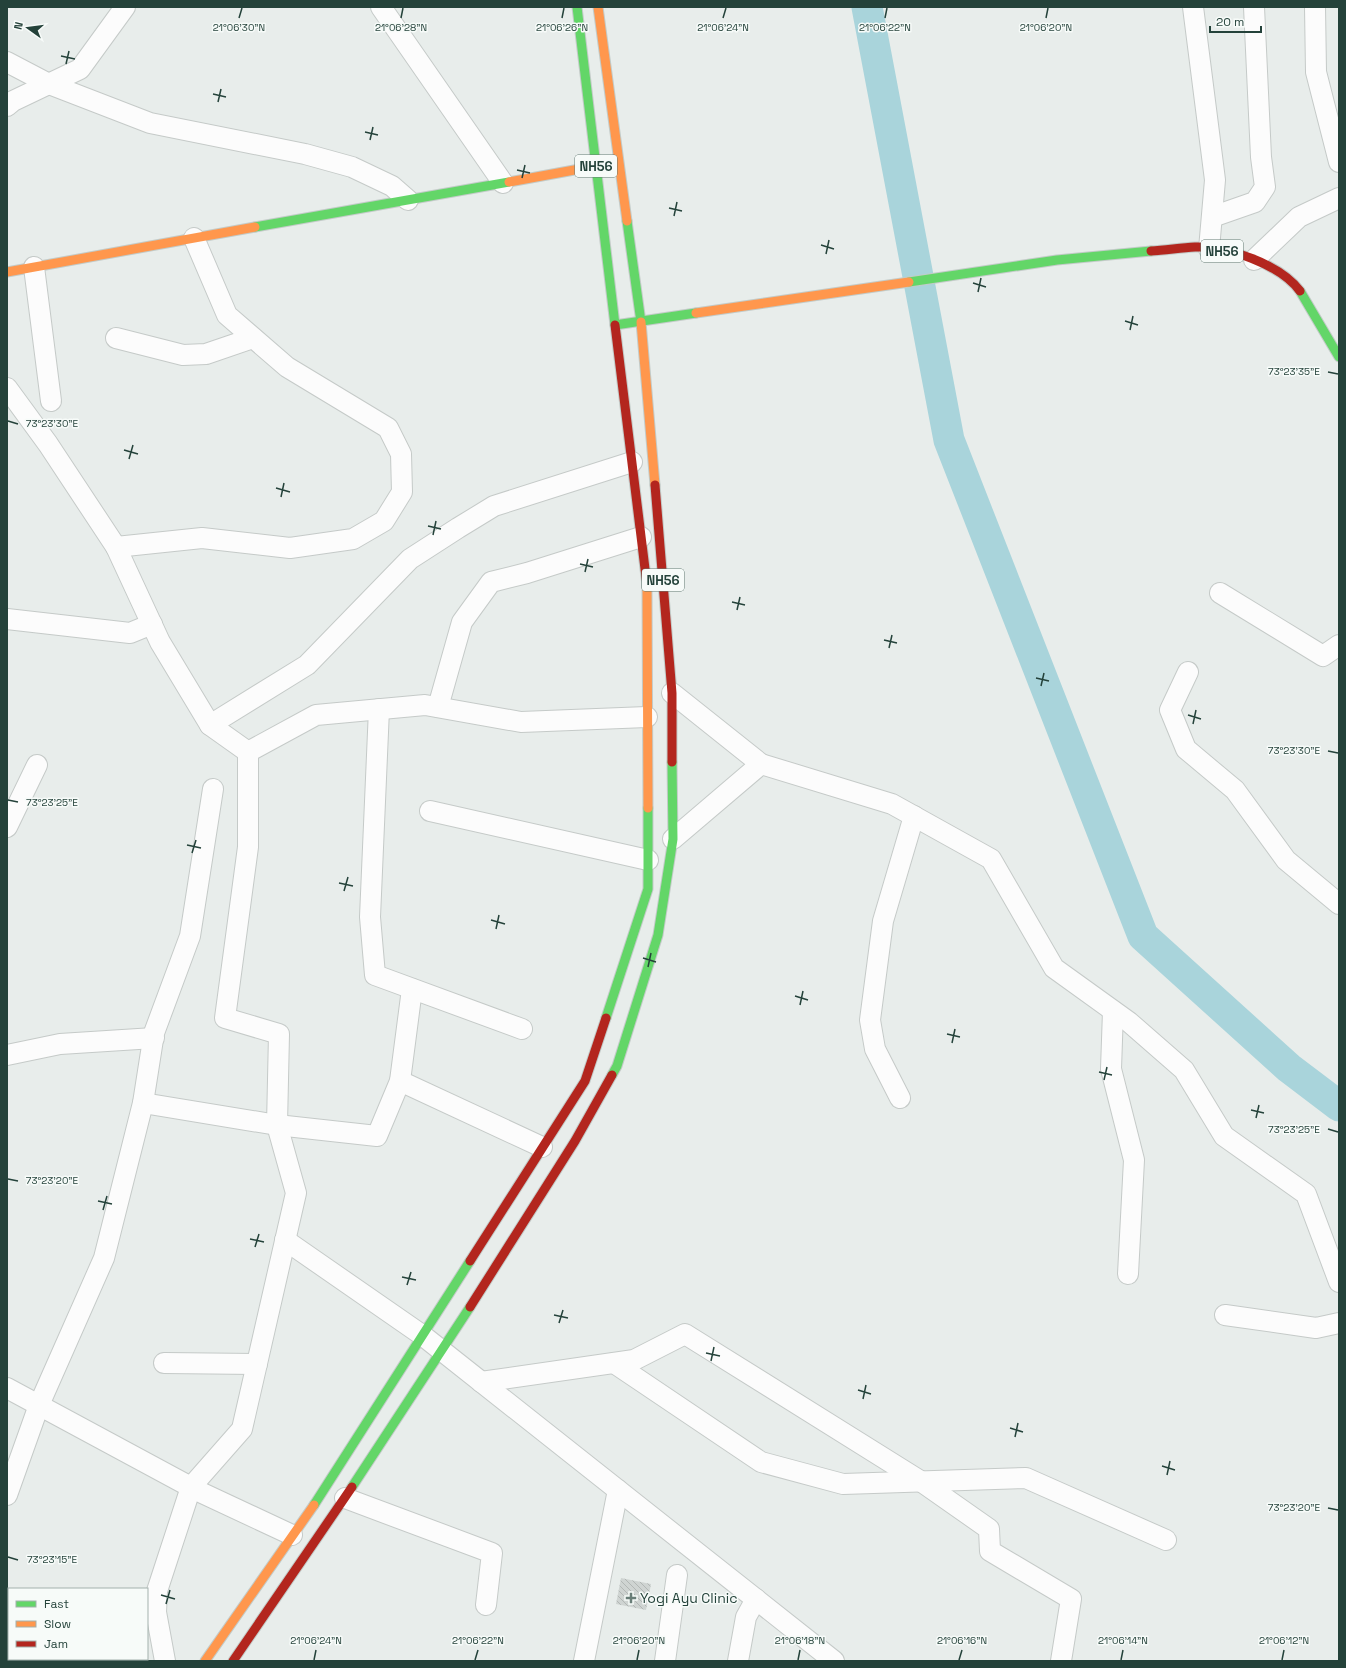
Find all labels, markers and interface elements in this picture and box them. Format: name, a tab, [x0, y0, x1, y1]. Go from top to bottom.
north arrow	[8, 8, 48, 48]
scale bar	[1210, 8, 1261, 34]
text: 20 m	[1216, 14, 1244, 30]
text: N	[11, 20, 26, 31]
text: 21°06'30"N	[213, 21, 265, 34]
text: 21°06'28"N	[375, 21, 427, 34]
text: 21°06'26"N	[536, 21, 588, 34]
text: 21°06'24"N	[697, 21, 749, 34]
text: 21°06'22"N	[859, 21, 911, 34]
text: 21°06'20"N	[1020, 21, 1072, 34]
road number: NH56	[575, 155, 617, 177]
road number: NH56	[1201, 240, 1243, 262]
text: 73°23'35"E	[1268, 365, 1320, 378]
text: 73°23'30"E	[26, 417, 79, 430]
road number: NH56	[642, 569, 684, 591]
text: 73°23'30"E	[1268, 744, 1321, 757]
text: 73°23'25"E	[26, 796, 78, 809]
text: 73°23'25"E	[1268, 1123, 1320, 1136]
text: 73°23'20"E	[26, 1174, 79, 1187]
text: 73°23'20"E	[1268, 1501, 1321, 1514]
text: 73°23'15"E	[27, 1553, 77, 1566]
legend	[8, 1588, 148, 1660]
place label: Yogi Ayu Clinic	[640, 1589, 738, 1607]
marker: Yogi Ayu Clinic	[625, 1592, 637, 1604]
text: Fast	[44, 1596, 69, 1612]
text: Slow	[44, 1616, 71, 1632]
text: 21°06'24"N	[290, 1634, 342, 1647]
text: 21°06'22"N	[452, 1634, 504, 1647]
text: 21°06'20"N	[613, 1634, 665, 1647]
text: 21°06'18"N	[775, 1634, 825, 1647]
text: 21°06'16"N	[937, 1634, 987, 1647]
text: 21°06'14"N	[1098, 1634, 1148, 1647]
text: 21°06'12"N	[1259, 1634, 1309, 1647]
text: Jam	[44, 1636, 68, 1652]

